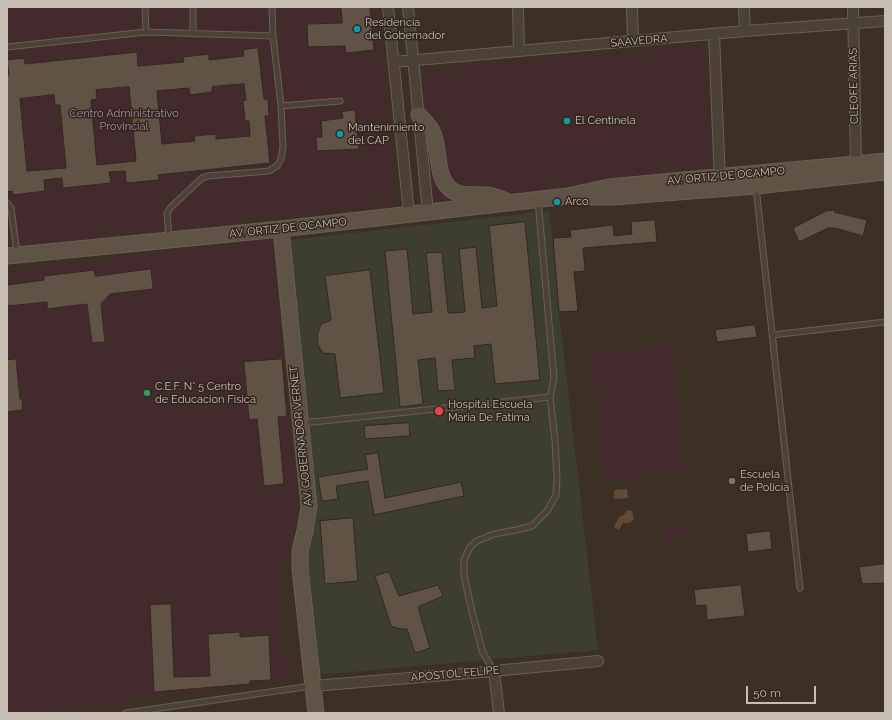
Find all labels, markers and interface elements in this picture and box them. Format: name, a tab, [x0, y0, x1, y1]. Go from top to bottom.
place label: Residencia del Gobernador	[365, 16, 445, 42]
marker: Residencia del Gobernador	[352, 24, 362, 34]
street label: SAAVEDRA	[610, 32, 668, 50]
street label: CLEOFE ARIAS	[847, 48, 861, 124]
park label: Centro Administrativo Provincial	[69, 107, 179, 133]
place label: El Centinela	[575, 114, 636, 128]
marker: El Centinela	[562, 116, 572, 126]
place label: Mantenimiento del CAP	[348, 121, 424, 147]
marker: Mantenimiento del CAP	[335, 129, 345, 139]
street label: AV. ORTIZ DE OCAMPO	[667, 164, 785, 188]
place label: Arco	[565, 195, 589, 209]
marker: Arco	[552, 197, 562, 207]
street label: AV. ORTIZ DE OCAMPO	[229, 215, 347, 241]
street label: AV. GOBERNADOR VERNET	[287, 365, 315, 507]
place label: C.E.F. N° 5 Centro de Educacion Fisica	[155, 380, 256, 406]
marker: C.E.F. N° 5 Centro de Educacion Fisica	[142, 388, 152, 398]
place label: Hospital Escuela Maria De Fatima	[448, 398, 533, 424]
marker: Hospital Escuela Maria De Fatima	[433, 405, 445, 417]
place label: Escuela de Policía	[740, 468, 789, 494]
marker: Escuela de Policía	[727, 476, 737, 486]
street label: APÓSTOL FELIPE	[410, 664, 500, 684]
scale bar	[748, 678, 818, 704]
text: 50 m	[753, 686, 781, 700]

